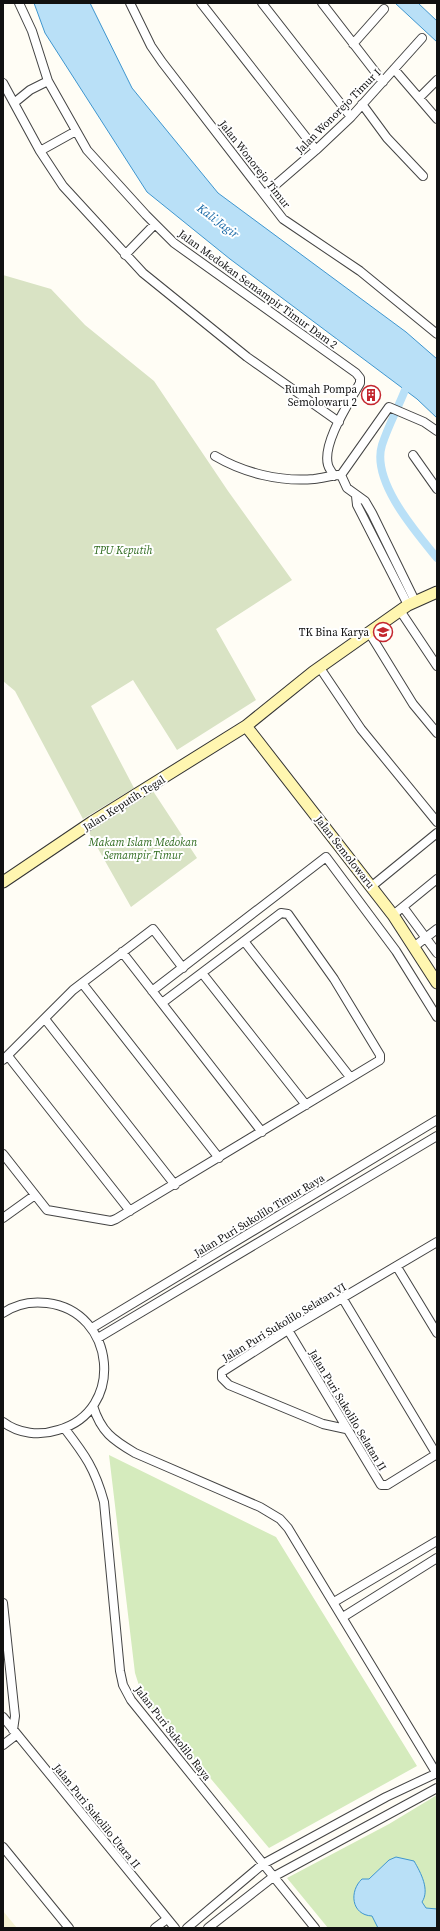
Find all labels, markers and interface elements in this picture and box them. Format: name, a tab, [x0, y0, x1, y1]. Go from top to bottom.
street label: Jalan Wonorejo Timur I	[292, 66, 384, 158]
street label: Jalan Wonorejo Timur	[215, 116, 294, 212]
water label: Kali Jagir	[193, 199, 243, 243]
street label: Jalan Medokan Semampir Timur Dam 2	[174, 226, 341, 353]
place label: Rumah Pompa Semolowaru 2	[285, 382, 357, 410]
building icon: Rumah Pompa Semolowaru 2	[360, 384, 382, 406]
park label: TPU Keputih	[93, 543, 153, 558]
school or university icon: TK Bina Karya	[372, 621, 394, 643]
place label: TK Bina Karya	[299, 625, 369, 640]
street label: Jalan Keputih Tegal	[79, 772, 168, 835]
street label: Jalan Semolowaru	[311, 812, 378, 892]
park label: Makam Islam Medokan Semampir Timur	[88, 835, 198, 863]
street label: Jalan Puri Sukolilo Timur Raya	[190, 1170, 328, 1261]
street label: Jalan Puri Sukolilo Selatan VI	[219, 1279, 349, 1366]
street label: Jalan Puri Sukolilo Selatan II	[305, 1346, 390, 1474]
street label: Jalan Puri Sukolilo Raya	[130, 1682, 215, 1784]
street label: Jalan Puri Sukolilo Utara II	[49, 1760, 144, 1872]

